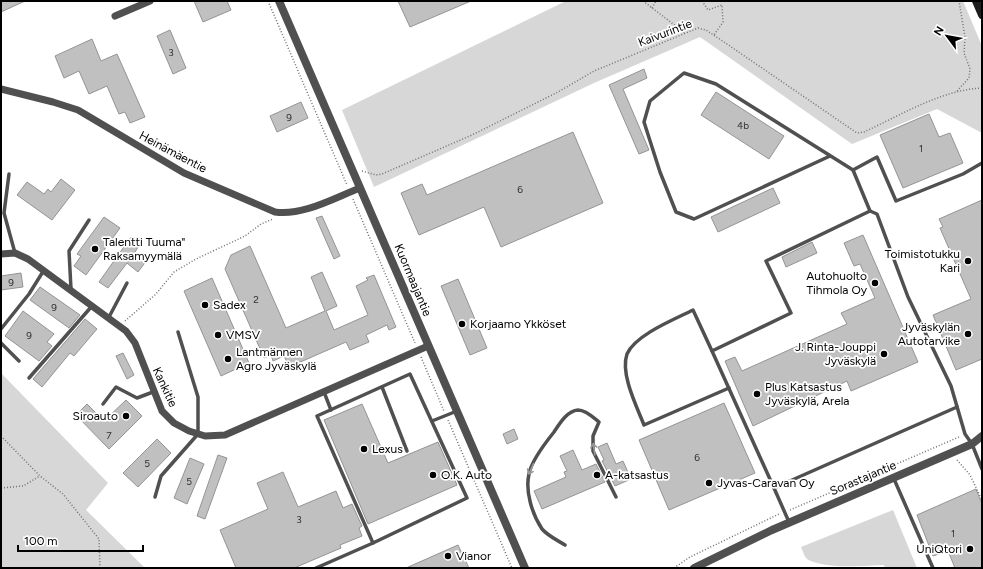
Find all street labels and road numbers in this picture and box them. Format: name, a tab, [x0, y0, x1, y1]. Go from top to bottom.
street label: Kaivurintie	[636, 16, 694, 50]
street label: Heinämäentie	[137, 128, 210, 176]
street label: Kuormaajantie	[391, 242, 435, 319]
street label: Kankitie	[150, 365, 181, 410]
street label: Sorastajantie	[828, 458, 899, 498]

